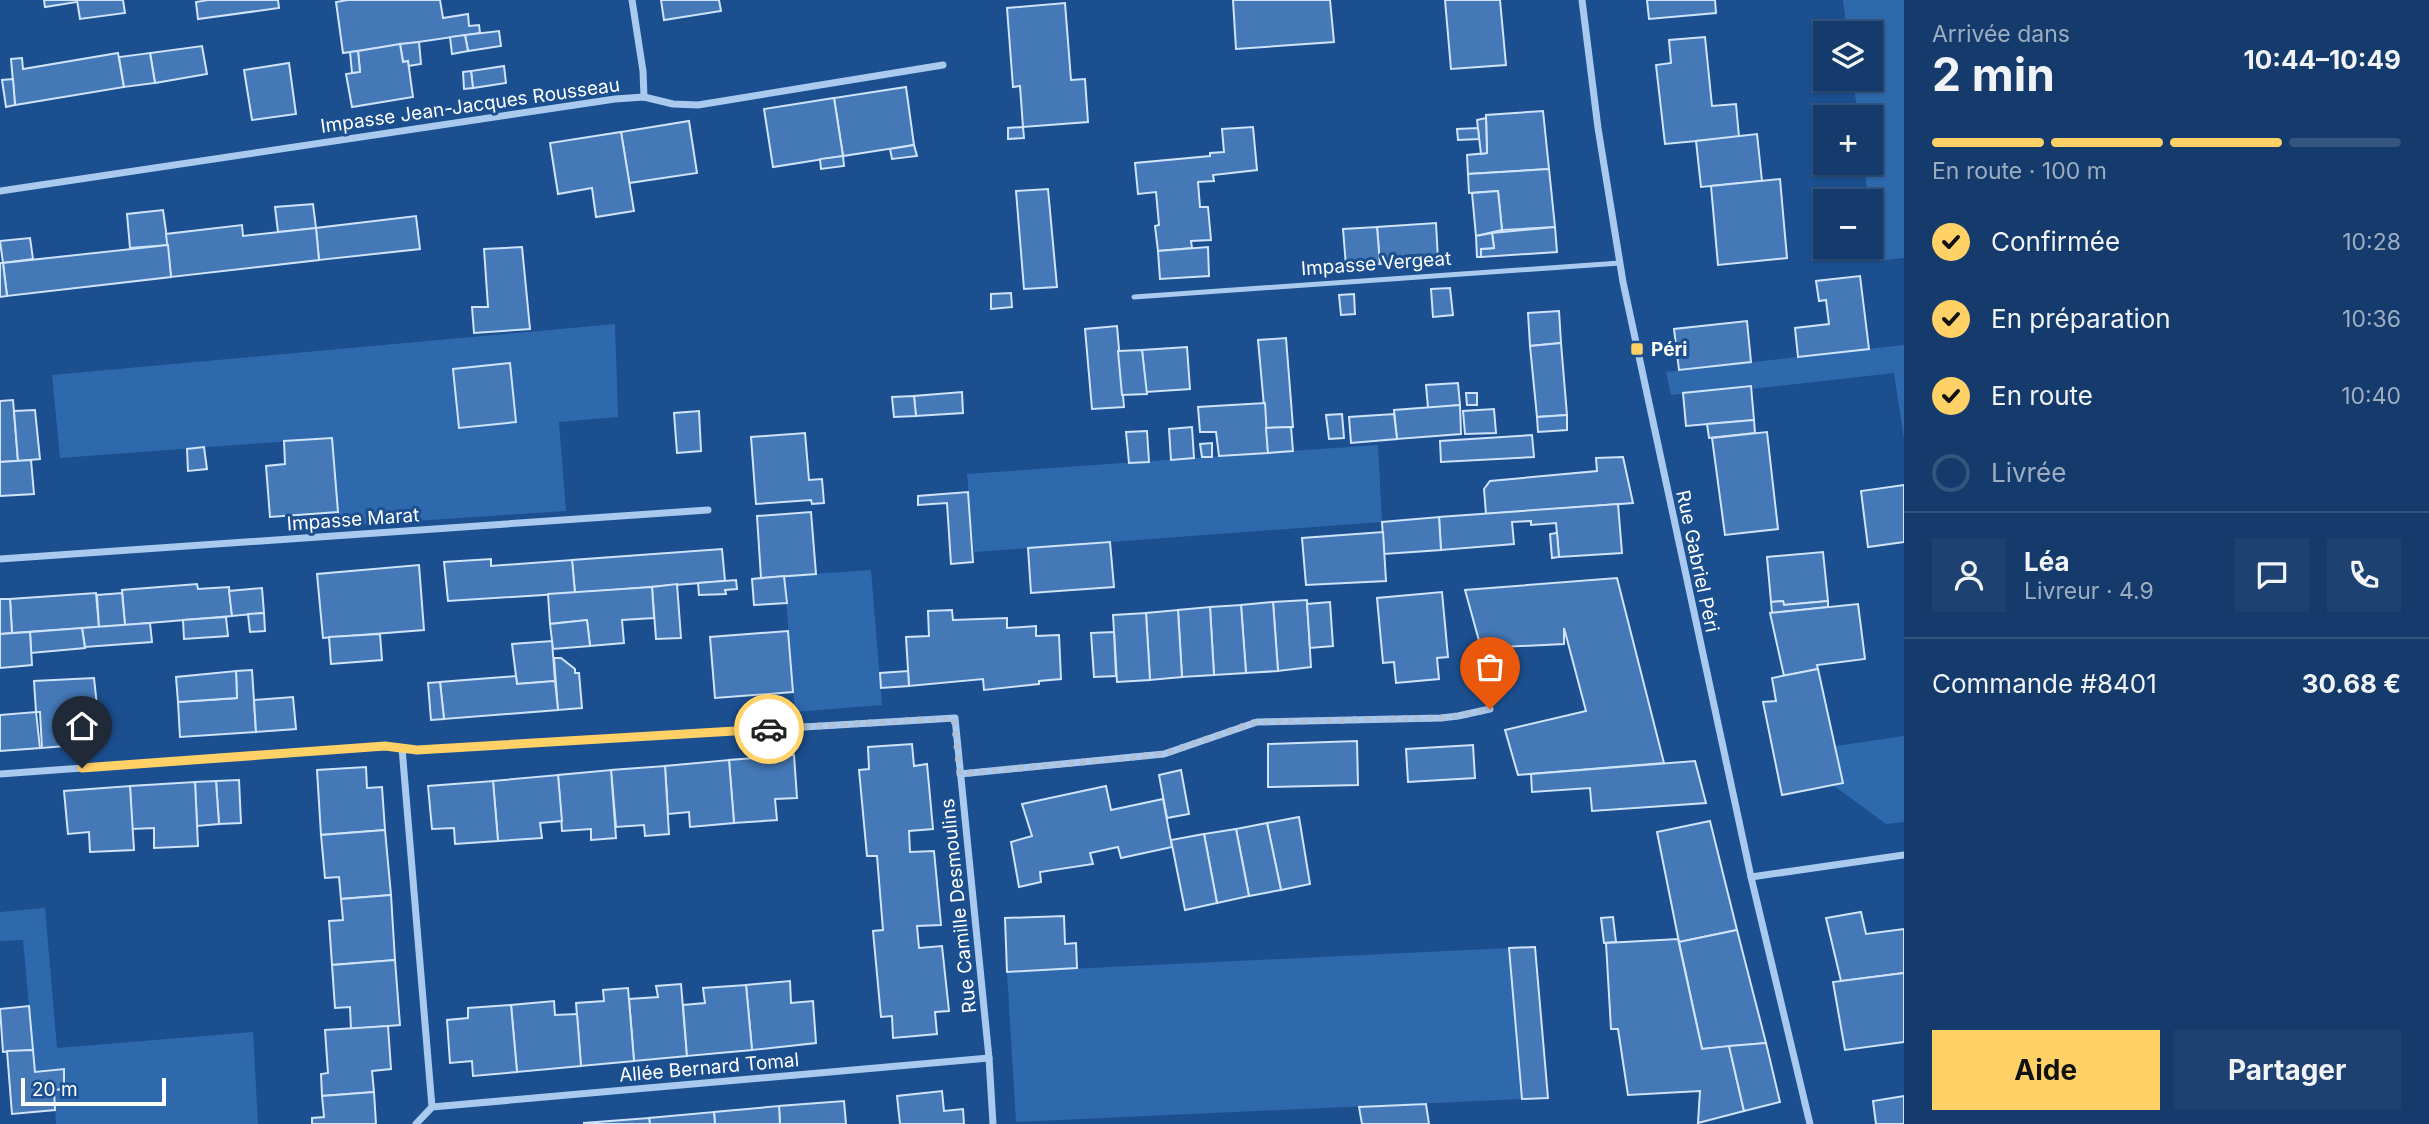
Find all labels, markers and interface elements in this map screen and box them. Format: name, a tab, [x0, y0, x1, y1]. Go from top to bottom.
text: Arrivée dans	[1932, 20, 2070, 48]
map controls	[1813, 21, 1883, 259]
button: layers	[1813, 21, 1883, 91]
text: 10:44–10:49	[2244, 44, 2401, 75]
text: 2 min	[1932, 46, 2055, 102]
street label: Impasse Jean-Jacques Rousseau	[319, 73, 621, 138]
button: +	[1813, 105, 1883, 175]
text: En route · 100 m	[1932, 157, 2107, 185]
button: −	[1813, 189, 1883, 259]
icon: check	[1932, 223, 1970, 261]
text: Confirmée	[1991, 226, 2120, 257]
text: 10:28	[2342, 228, 2401, 256]
street label: Impasse Vergeat	[1300, 247, 1452, 280]
icon: check	[1932, 300, 1970, 338]
text: En préparation	[1991, 303, 2171, 334]
text: 10:36	[2342, 305, 2401, 333]
place label: Péri	[1651, 338, 1688, 361]
marker: Péri	[1629, 341, 1645, 357]
icon: check	[1932, 377, 1970, 415]
text: En route	[1991, 380, 2093, 411]
text: 10:40	[2341, 382, 2401, 410]
text: Livrée	[1991, 457, 2066, 488]
street label: Rue Gabriel Péri	[1671, 488, 1724, 634]
street label: Impasse Marat	[286, 503, 420, 536]
button: person	[1932, 538, 2006, 612]
button: chat	[2235, 538, 2309, 612]
button: phone	[2327, 538, 2401, 612]
text: Léa	[2024, 546, 2070, 577]
text: Livreur · 4.9	[2024, 577, 2154, 605]
pin	[1460, 637, 1520, 709]
icon: bag	[1471, 648, 1509, 686]
text: Commande #8401	[1932, 668, 2157, 699]
text: 30.68 €	[2302, 668, 2401, 699]
courier	[734, 694, 804, 764]
pin	[52, 696, 112, 768]
icon: home	[63, 707, 101, 745]
icon: car	[750, 710, 788, 748]
street label: Rue Camille Desmoulins	[936, 797, 981, 1014]
button: Aide	[1932, 1030, 2160, 1110]
button: Partager	[2174, 1030, 2401, 1110]
street label: Allée Bernard Tomal	[618, 1048, 800, 1087]
scale bar	[21, 1075, 166, 1107]
text: 20 m	[32, 1078, 78, 1101]

